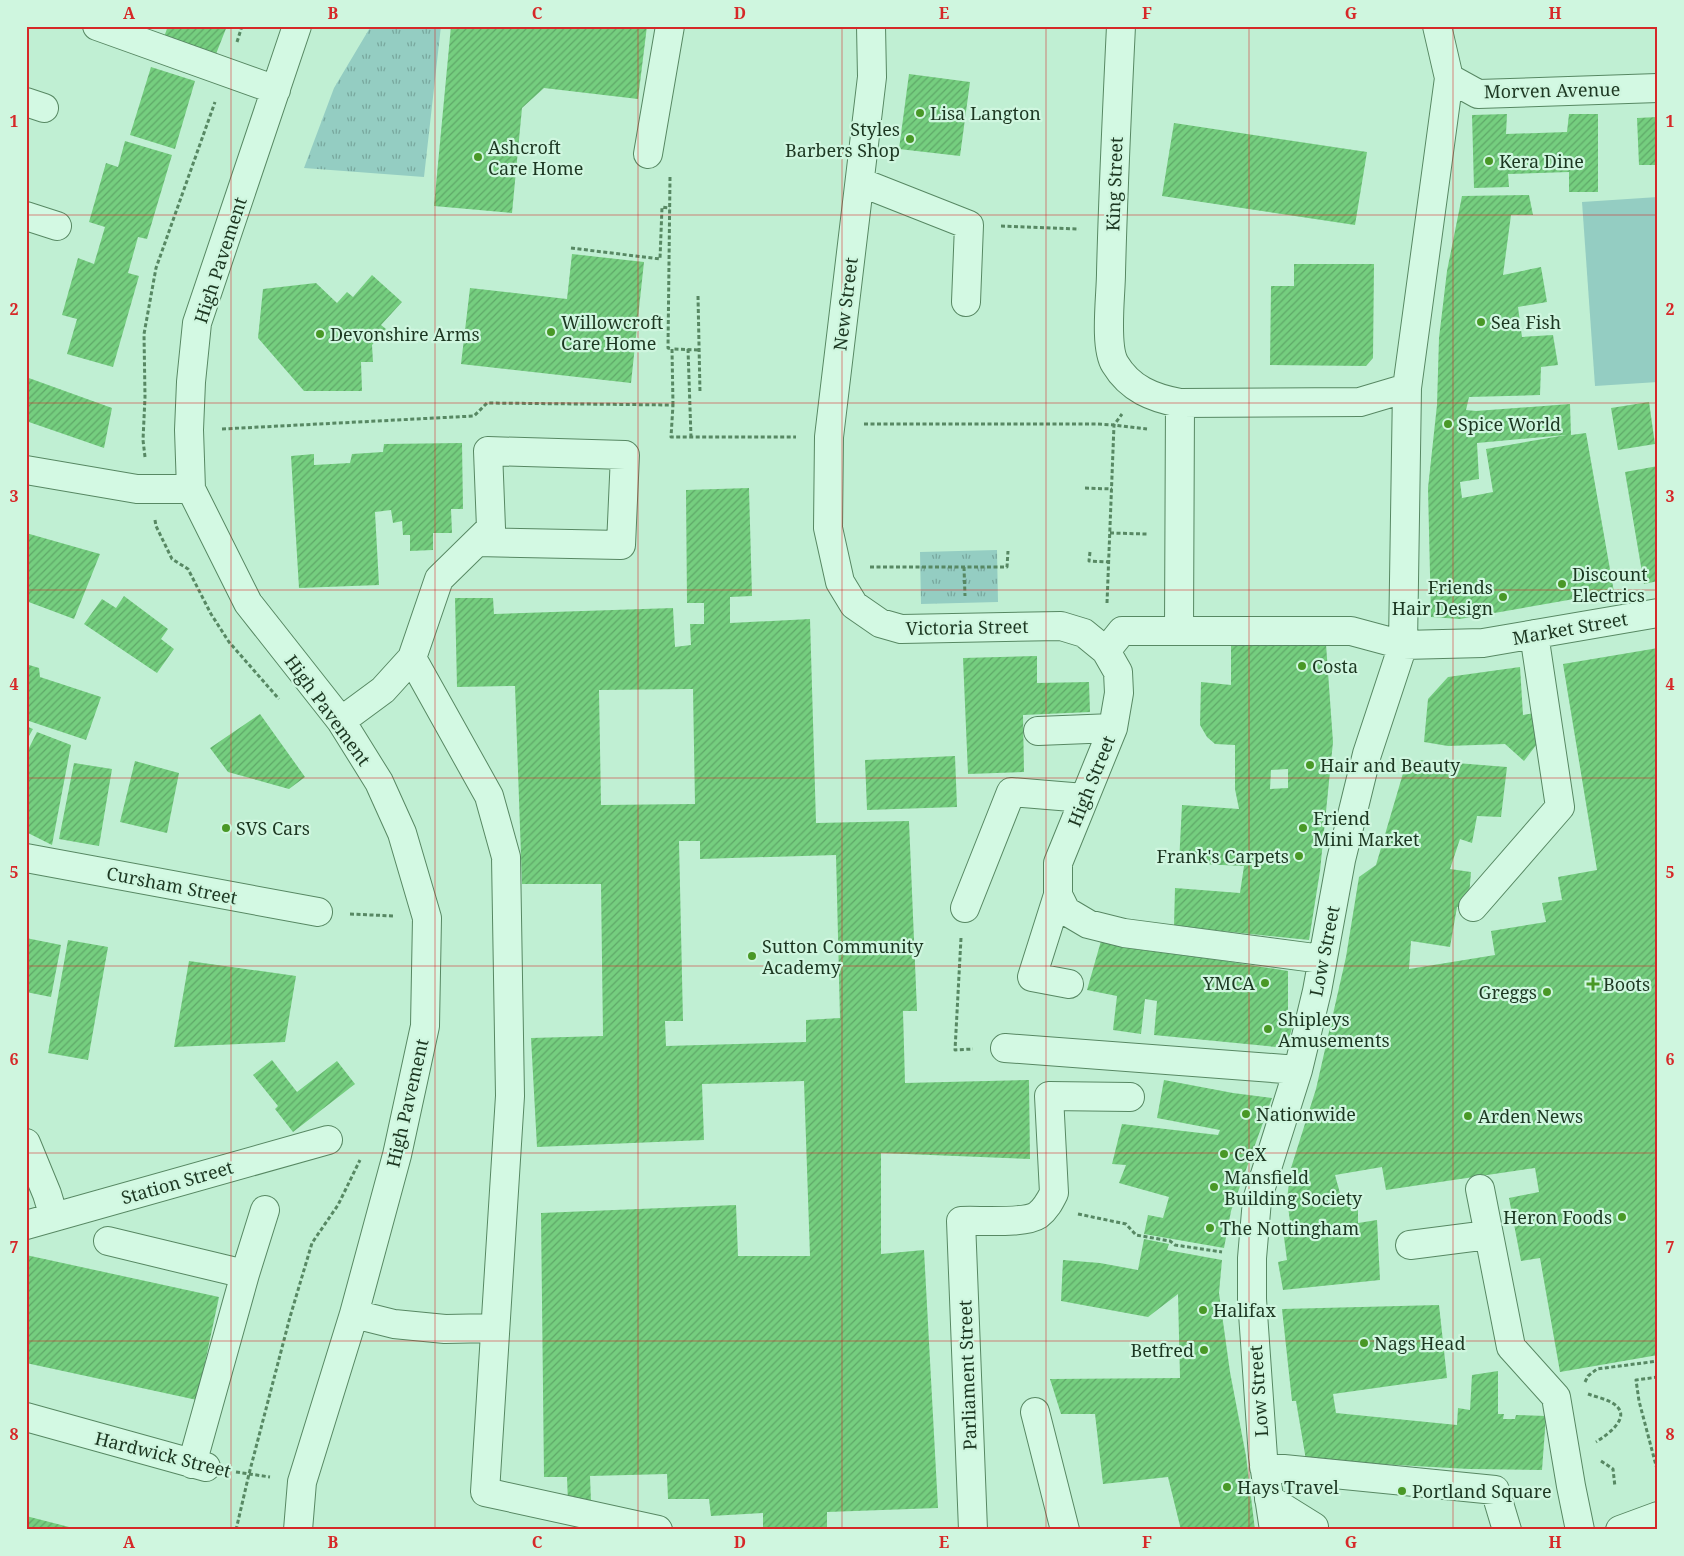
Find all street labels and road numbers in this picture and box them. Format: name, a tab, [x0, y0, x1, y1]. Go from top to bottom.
street label: Morven Avenue	[1484, 77, 1620, 103]
street label: King Street	[1100, 136, 1128, 232]
street label: High Pavement	[188, 194, 252, 326]
street label: New Street	[827, 256, 863, 352]
street label: Market Street	[1511, 606, 1629, 650]
street label: Victoria Street	[905, 614, 1029, 640]
street label: High Pavement	[280, 650, 376, 770]
street label: High Street	[1062, 732, 1120, 830]
street label: Cursham Street	[105, 861, 239, 909]
street label: Low Street	[1303, 904, 1345, 998]
street label: High Pavement	[381, 1036, 433, 1170]
street label: Station Street	[118, 1155, 236, 1209]
street label: Parliament Street	[952, 1299, 982, 1451]
street label: Low Street	[1243, 1344, 1273, 1438]
street label: Hardwick Street	[92, 1425, 234, 1483]

